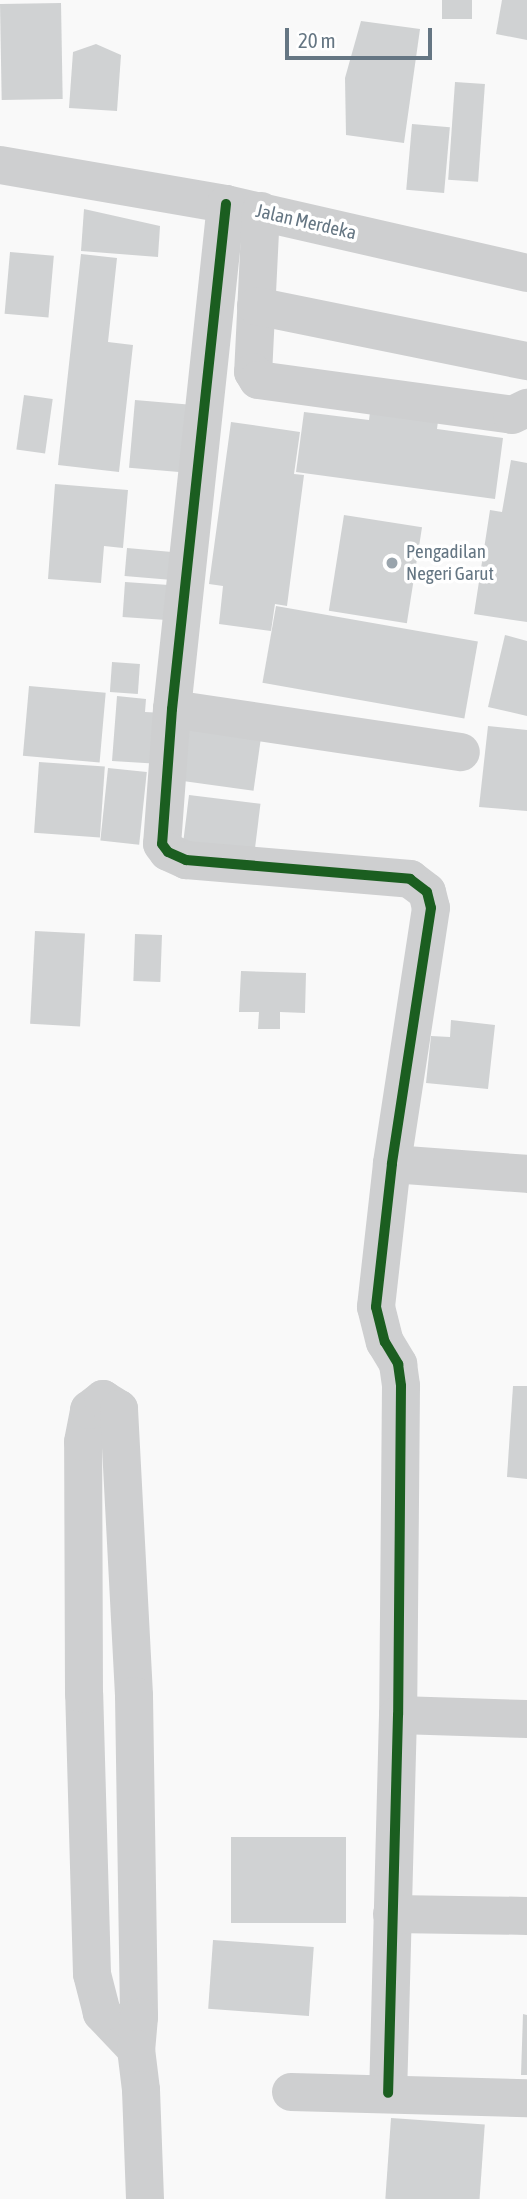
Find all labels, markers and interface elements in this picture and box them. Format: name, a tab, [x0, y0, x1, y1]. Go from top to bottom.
scale bar	[289, 14, 436, 58]
text: 20 m	[298, 28, 336, 52]
street label: Jalan Merdeka	[254, 199, 358, 245]
place label: Pengadilan Negeri Garut	[406, 541, 494, 585]
marker: Pengadilan Negeri Garut	[384, 555, 400, 571]

